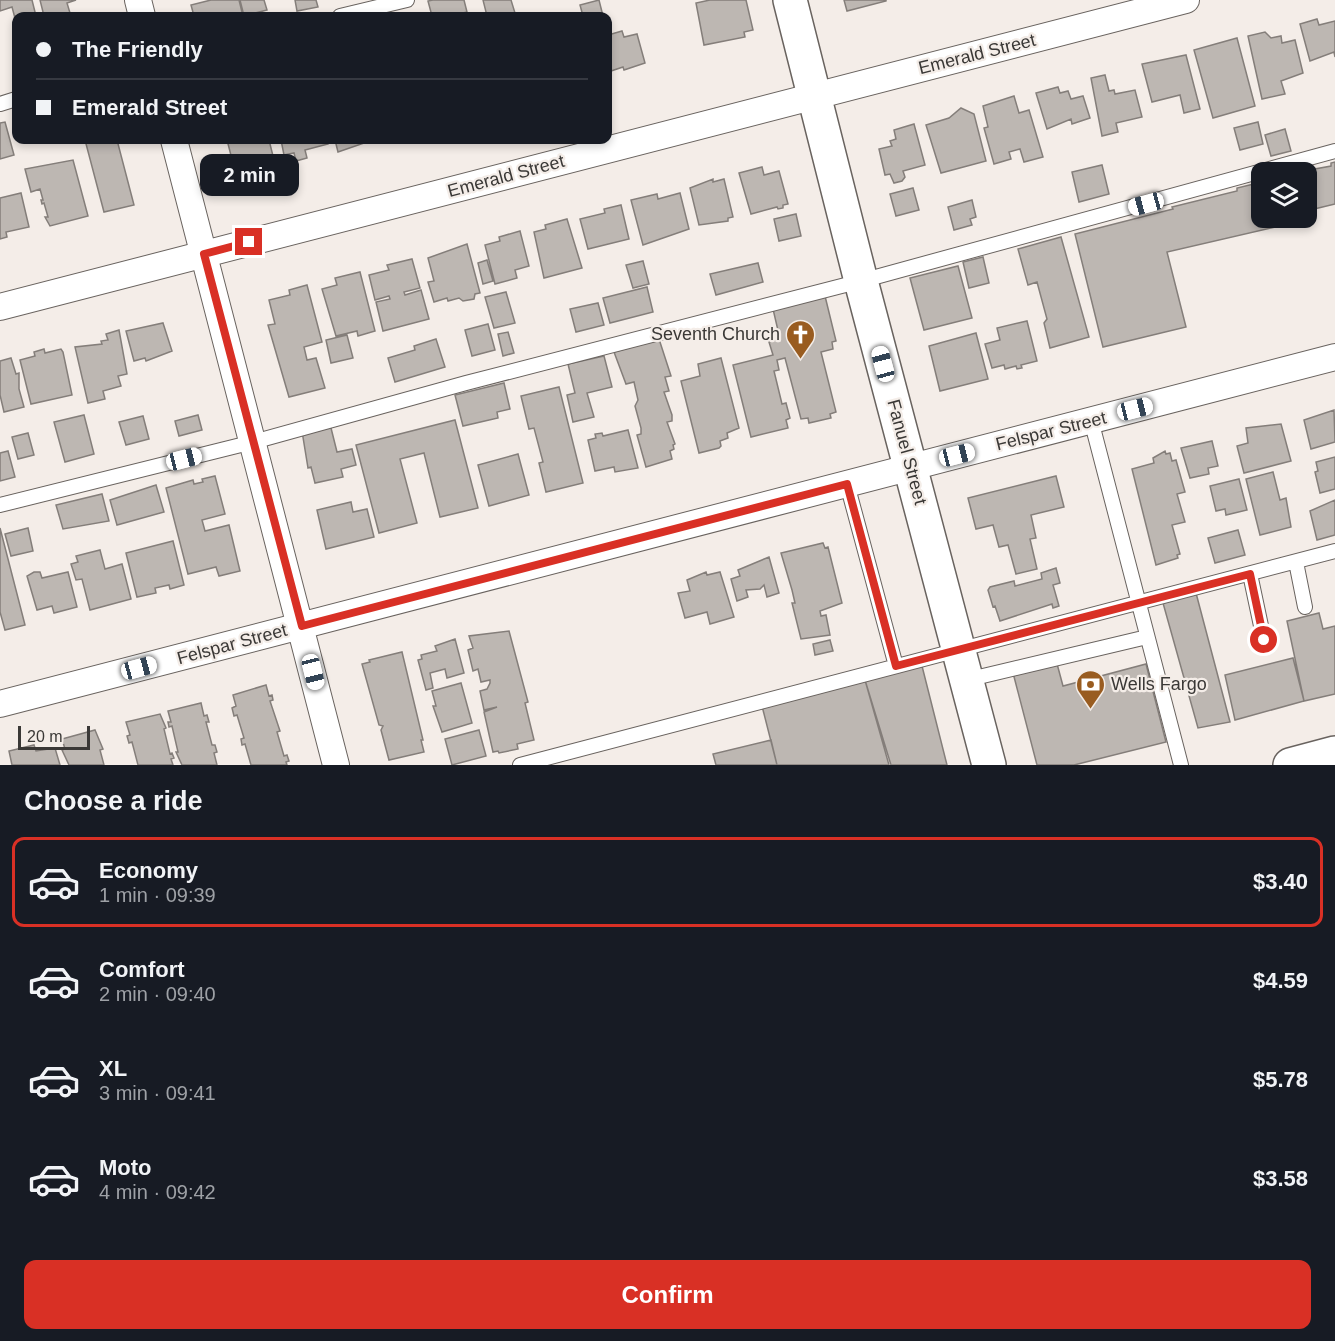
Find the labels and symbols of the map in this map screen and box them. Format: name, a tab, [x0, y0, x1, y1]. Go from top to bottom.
street label: Emerald Street	[916, 30, 1038, 78]
street label: Emerald Street	[445, 151, 567, 201]
callout: 2 min	[200, 155, 298, 197]
car	[1126, 191, 1166, 217]
route end	[235, 228, 262, 255]
church icon: Seventh Church	[785, 318, 817, 360]
place label: Seventh Church	[651, 324, 780, 344]
car	[870, 344, 896, 384]
car	[1115, 396, 1155, 422]
street label: Fanuel Street	[883, 397, 931, 507]
street label: Felspar Street	[994, 408, 1108, 454]
car	[937, 442, 977, 468]
car	[164, 446, 204, 472]
street label: Felspar Street	[175, 620, 289, 668]
route start	[1250, 626, 1277, 653]
car	[300, 652, 326, 692]
car	[119, 655, 159, 681]
bank icon: Wells Fargo	[1074, 668, 1106, 710]
place label: Wells Fargo	[1111, 674, 1207, 694]
scale bar	[18, 723, 90, 750]

